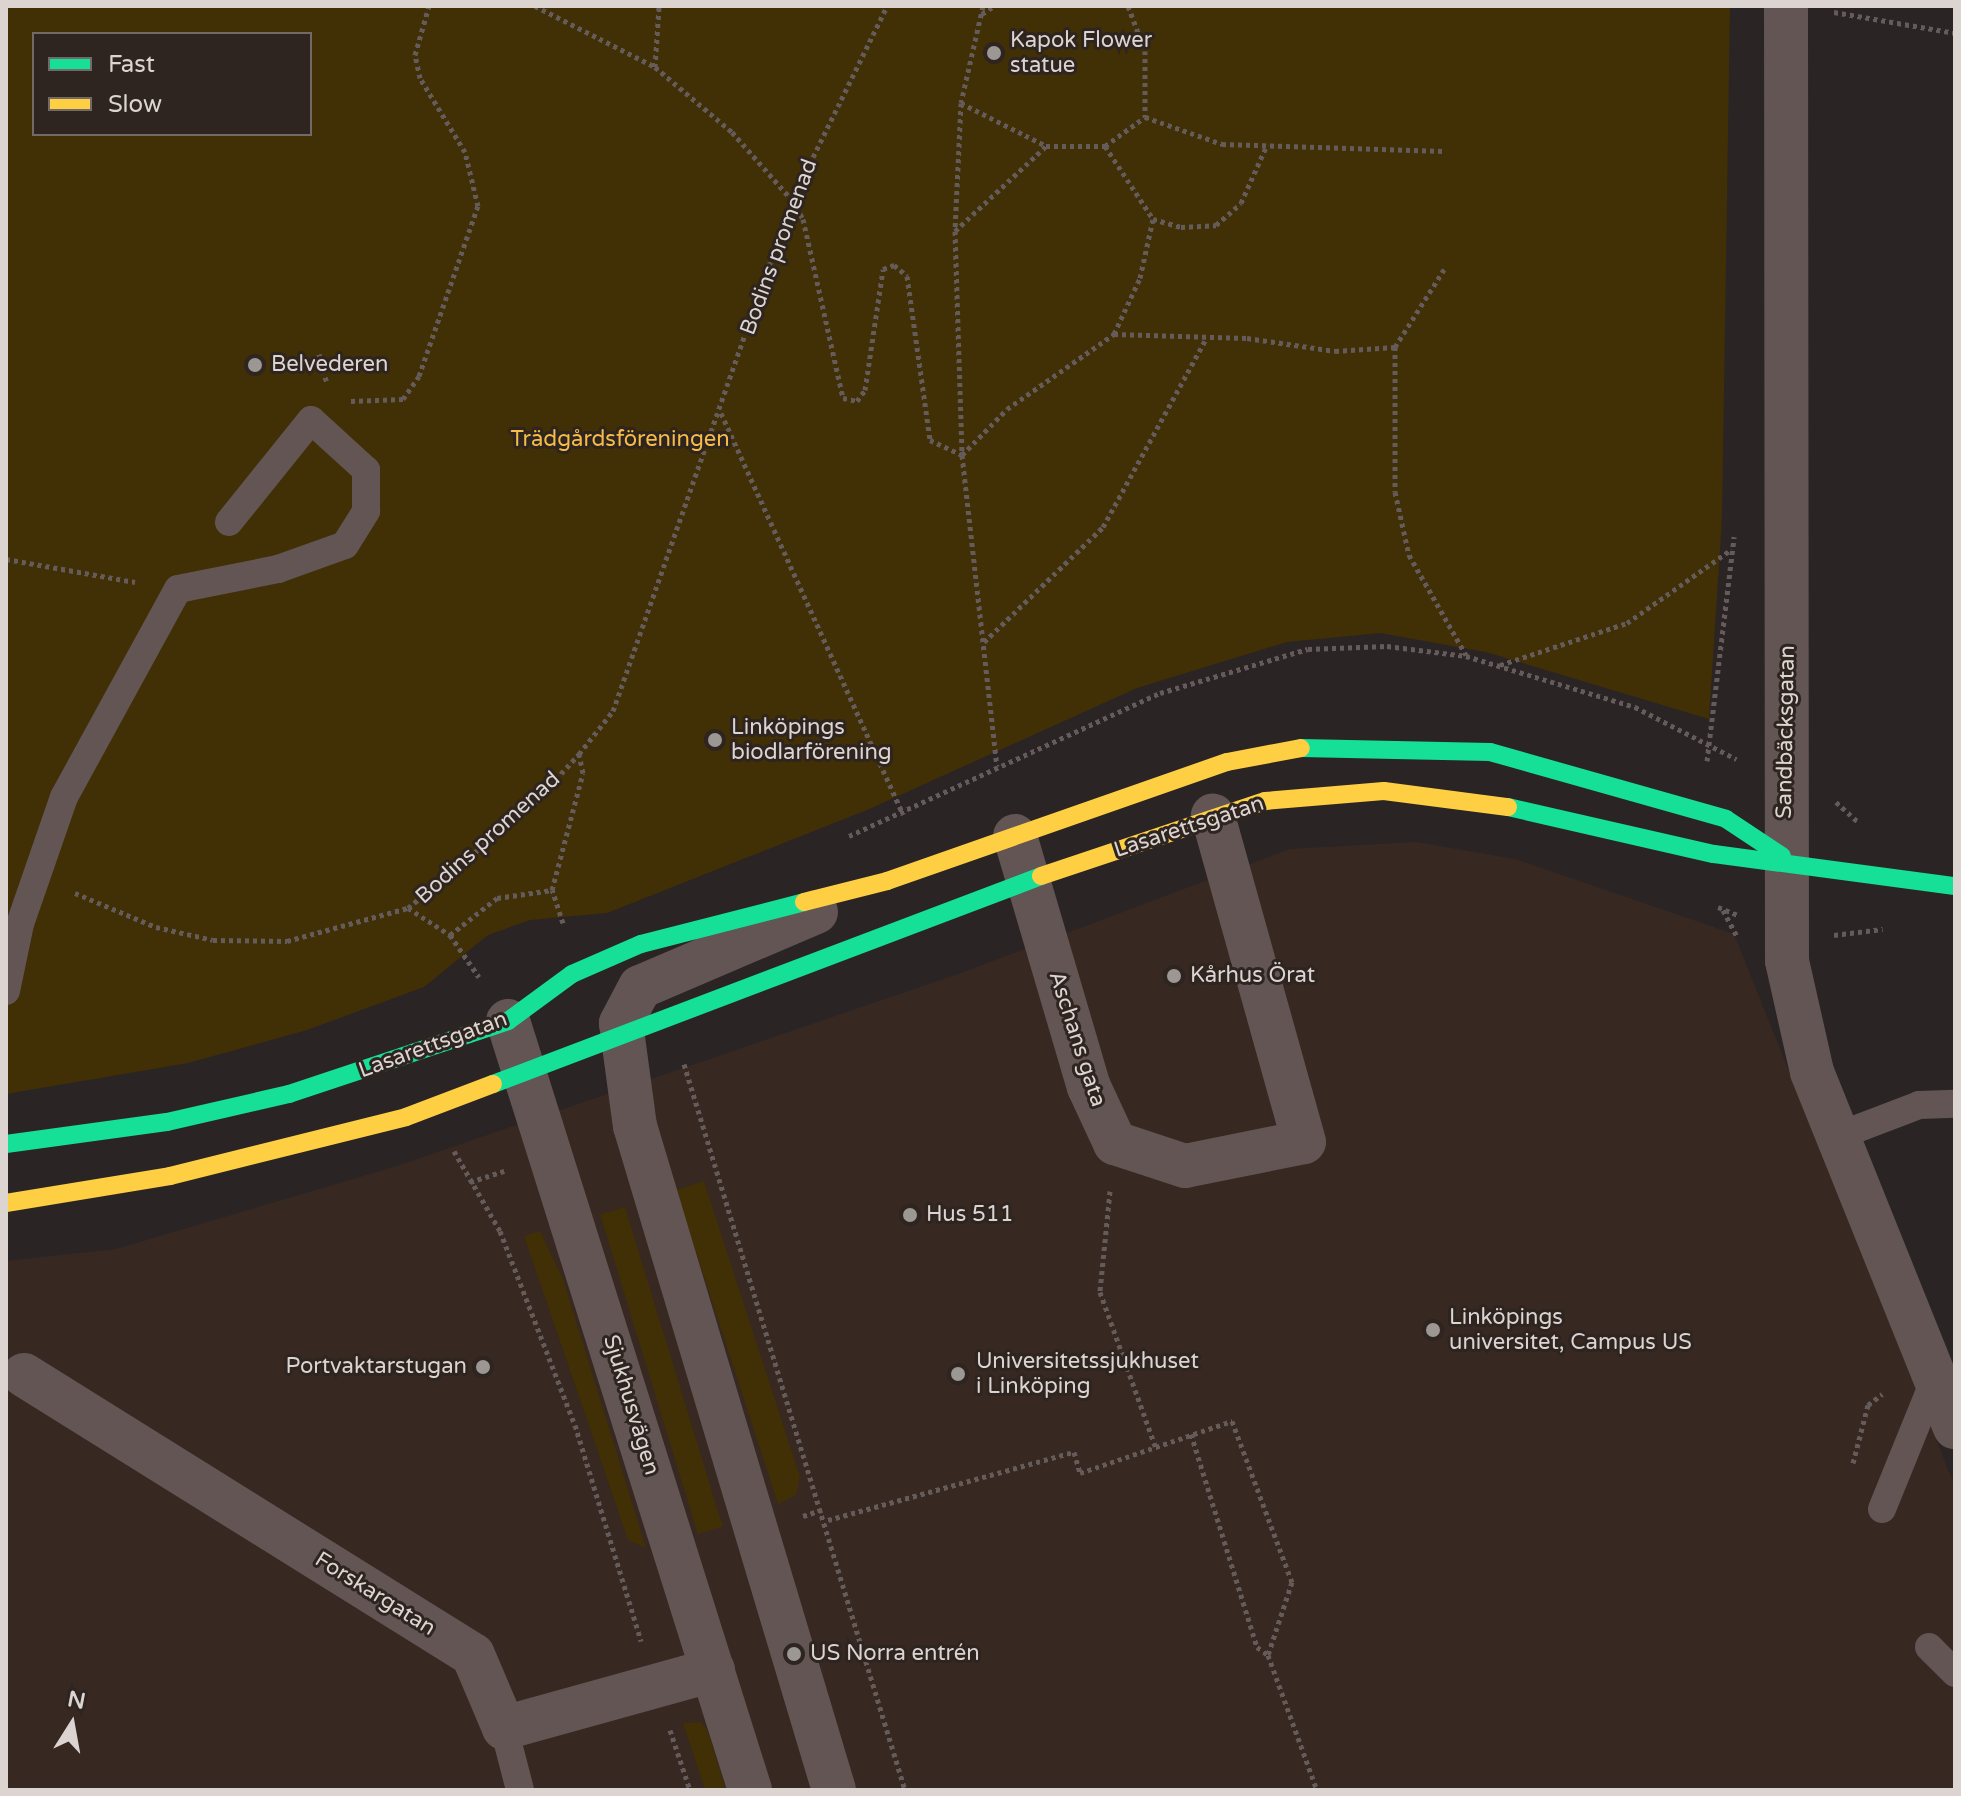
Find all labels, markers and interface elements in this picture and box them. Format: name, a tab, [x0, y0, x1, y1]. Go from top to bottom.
place label: Kapok Flower statue	[1010, 27, 1152, 78]
legend	[32, 32, 312, 136]
marker: Kapok Flower statue	[985, 44, 1003, 62]
text: Fast	[108, 50, 155, 79]
text: Slow	[108, 90, 162, 119]
street label: Bodins promenad	[735, 155, 823, 339]
place label: Belvederen	[271, 352, 388, 378]
marker: Belvederen	[246, 356, 264, 374]
park label: Trädgårdsföreningen	[510, 427, 730, 453]
street label: Sandbäcksgatan	[1771, 645, 1801, 819]
place label: Linköpings biodlarförening	[731, 714, 892, 766]
marker: Linköpings biodlarförening	[706, 731, 724, 749]
street label: Bodins promenad	[410, 766, 566, 910]
street label: Lasarettsgatan	[1111, 790, 1267, 864]
place label: Kårhus Örat	[1190, 963, 1315, 989]
marker: Kårhus Örat	[1165, 967, 1183, 985]
street label: Aschans gata	[1043, 968, 1111, 1110]
street label: Lasarettsgatan	[355, 1006, 511, 1084]
place label: Hus 511	[926, 1202, 1013, 1228]
marker: Hus 511	[901, 1206, 919, 1224]
place label: Linköpings universitet, Campus US	[1449, 1304, 1692, 1356]
marker: Linköpings universitet, Campus US	[1424, 1321, 1442, 1339]
street label: Sjukhusvägen	[597, 1332, 665, 1478]
place label: Universitetssjukhuset i Linköping	[976, 1348, 1199, 1400]
place label: Portvaktarstugan	[285, 1354, 467, 1380]
marker: Portvaktarstugan	[474, 1358, 492, 1376]
marker: Universitetssjukhuset i Linköping	[947, 1363, 969, 1385]
street label: Forskargatan	[310, 1546, 440, 1642]
place label: US Norra entrén	[810, 1641, 980, 1667]
marker: US Norra entrén	[785, 1645, 803, 1663]
north arrow	[32, 1684, 112, 1764]
text: N	[65, 1686, 88, 1715]

